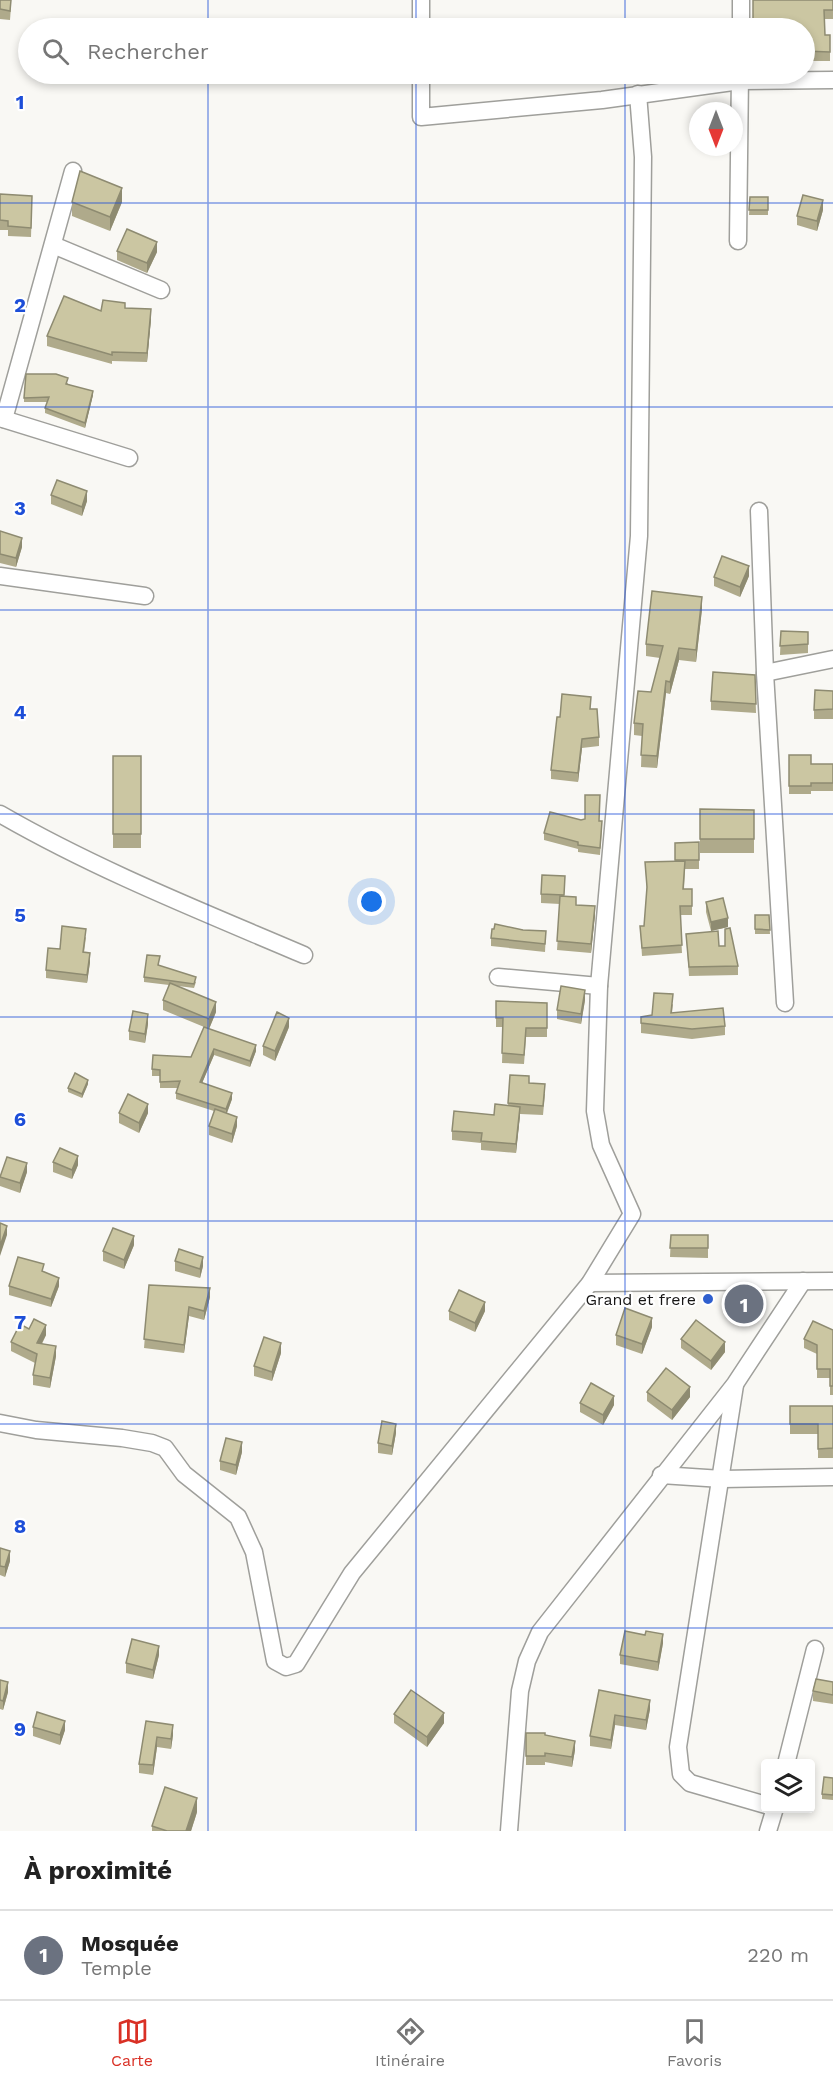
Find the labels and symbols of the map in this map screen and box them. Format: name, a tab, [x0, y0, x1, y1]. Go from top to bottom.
text: 1	[16, 90, 24, 114]
north arrow	[689, 102, 743, 156]
text: 2	[14, 293, 26, 317]
text: 3	[14, 496, 26, 520]
text: 4	[14, 700, 27, 724]
your location	[357, 887, 386, 916]
text: 5	[14, 903, 26, 927]
text: 6	[14, 1107, 26, 1131]
pin: 1	[724, 1282, 764, 1326]
place label: Grand et frere	[586, 1290, 696, 1309]
marker: Grand et frere	[701, 1292, 715, 1306]
text: 7	[14, 1310, 26, 1334]
text: 8	[14, 1514, 26, 1538]
text: 9	[14, 1717, 26, 1741]

